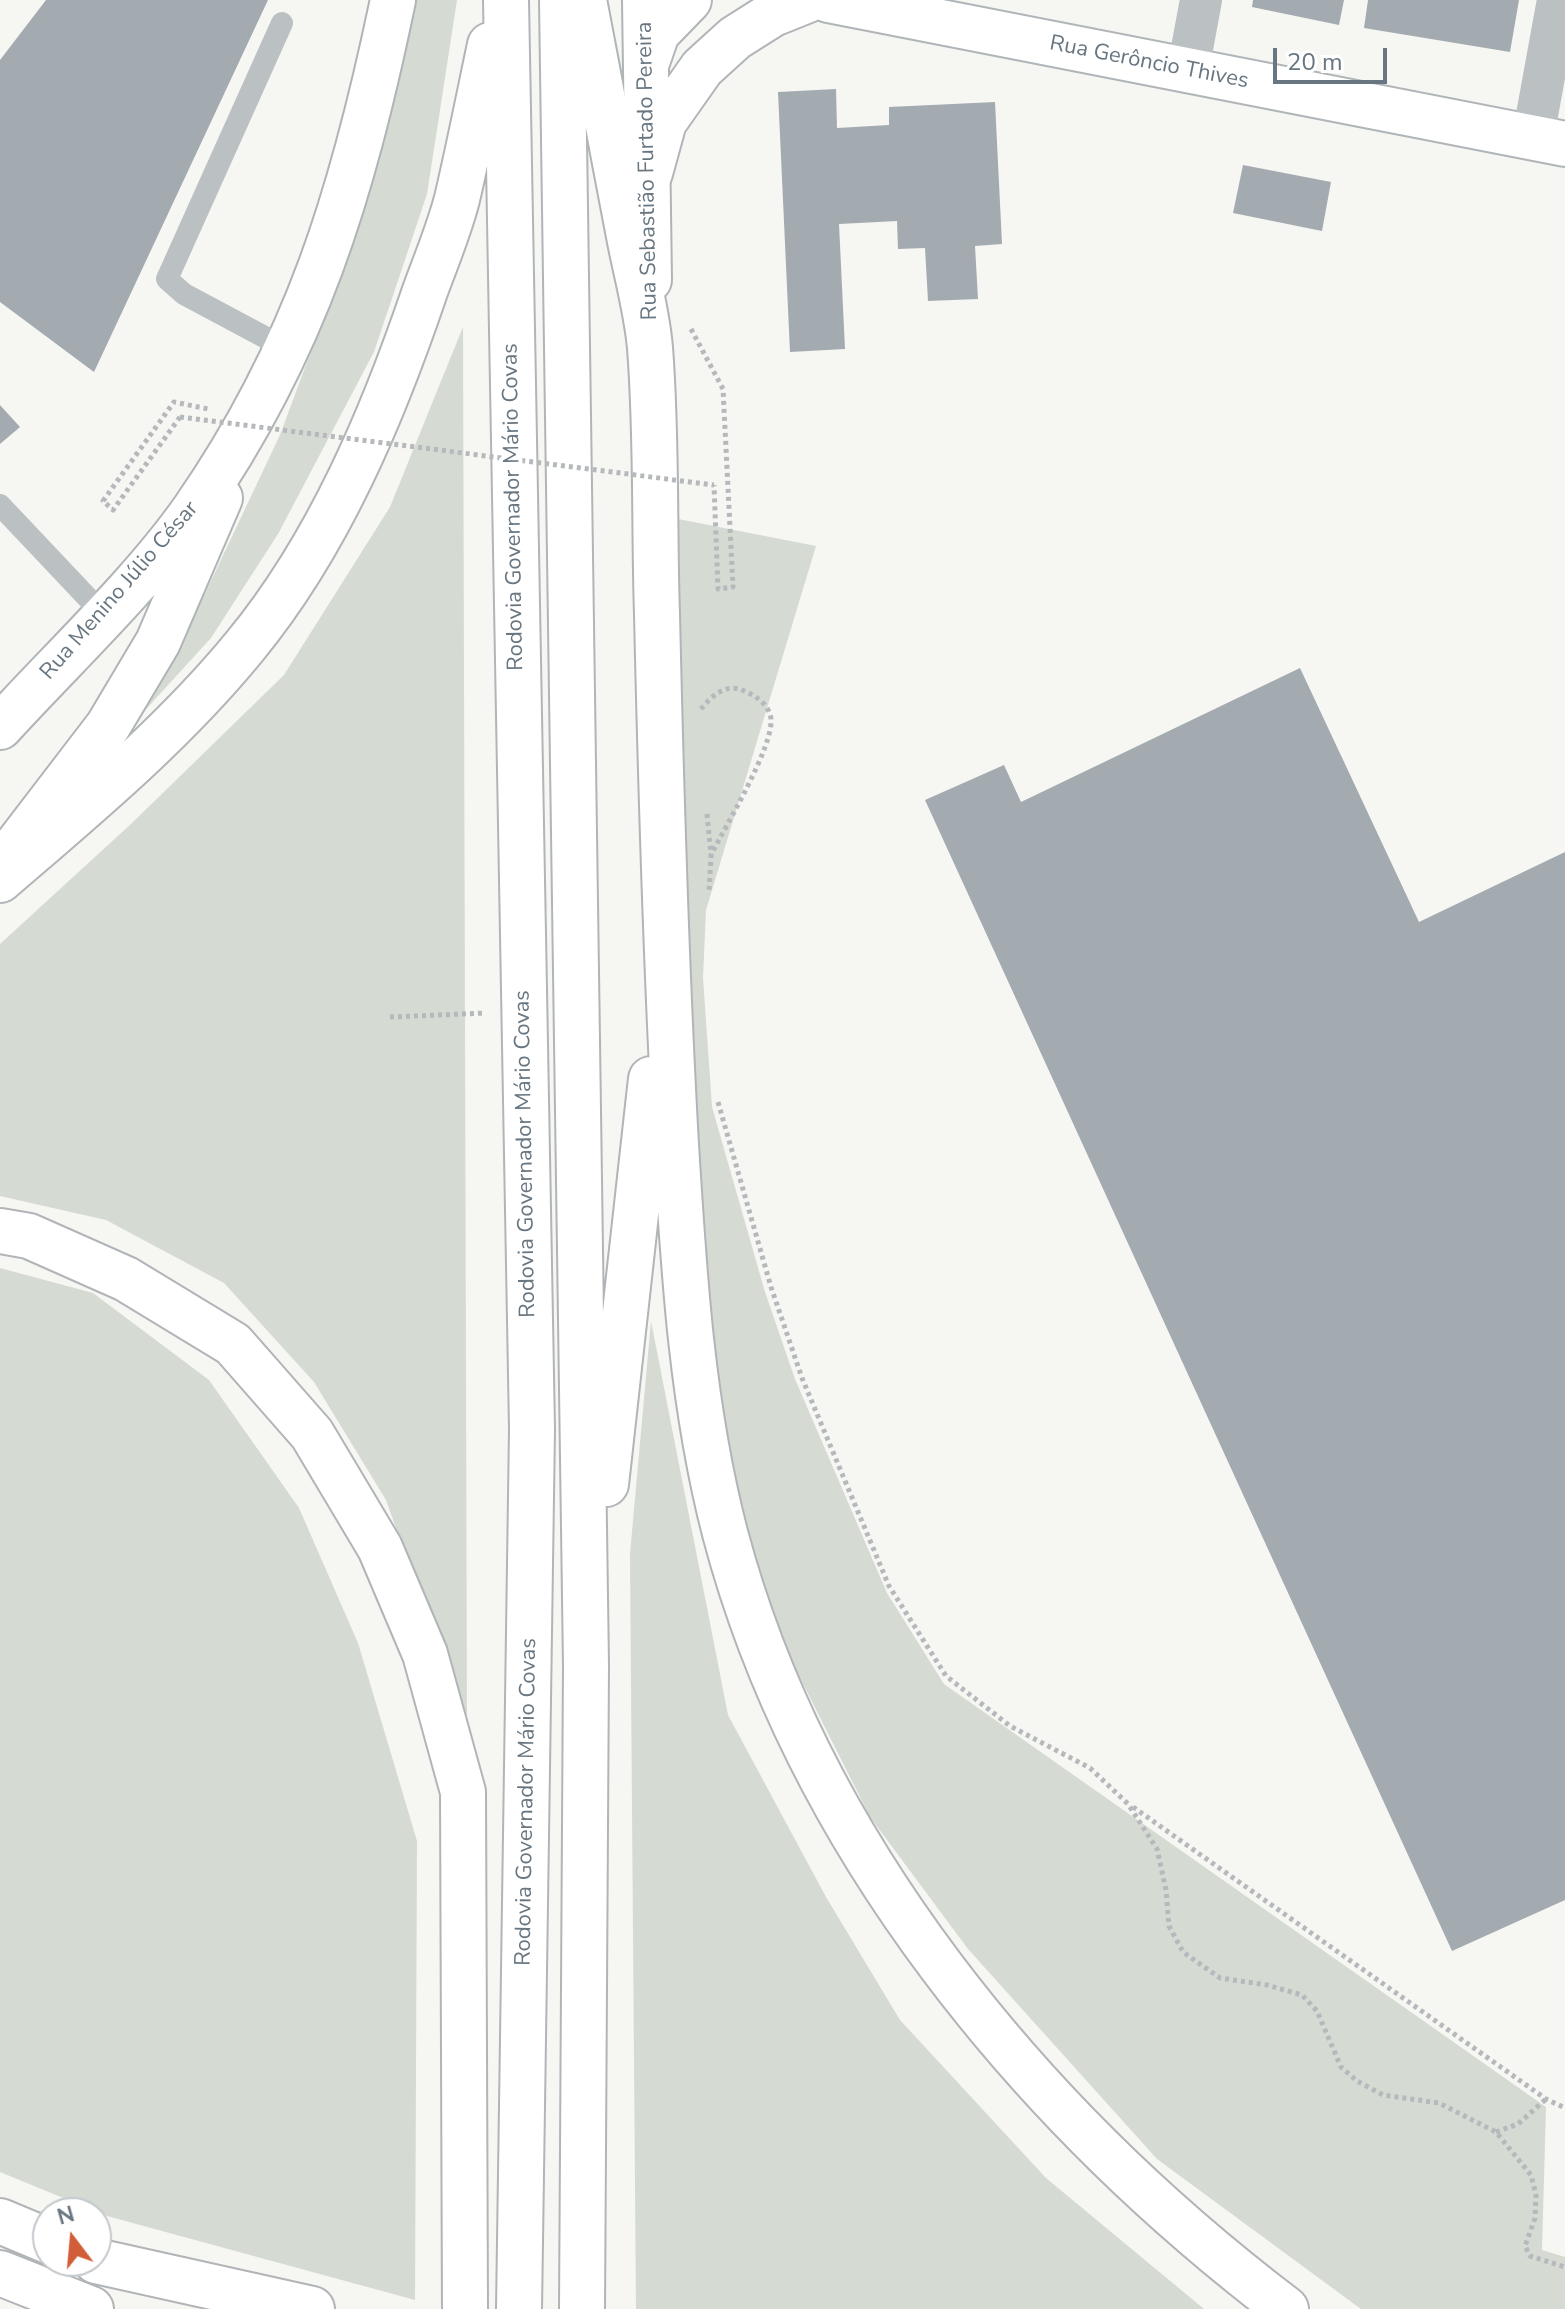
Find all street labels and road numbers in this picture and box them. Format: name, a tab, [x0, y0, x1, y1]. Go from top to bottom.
street label: Rua Sebastião Furtado Pereira	[632, 21, 664, 321]
street label: Rua Gerôncio Thives	[1047, 31, 1251, 95]
street label: Rodovia Governador Mário Covas	[498, 343, 530, 671]
street label: Rua Menino Júlio César	[35, 496, 205, 686]
street label: Rodovia Governador Mário Covas	[510, 990, 542, 1318]
street label: Rodovia Governador Mário Covas	[511, 1638, 543, 1966]

